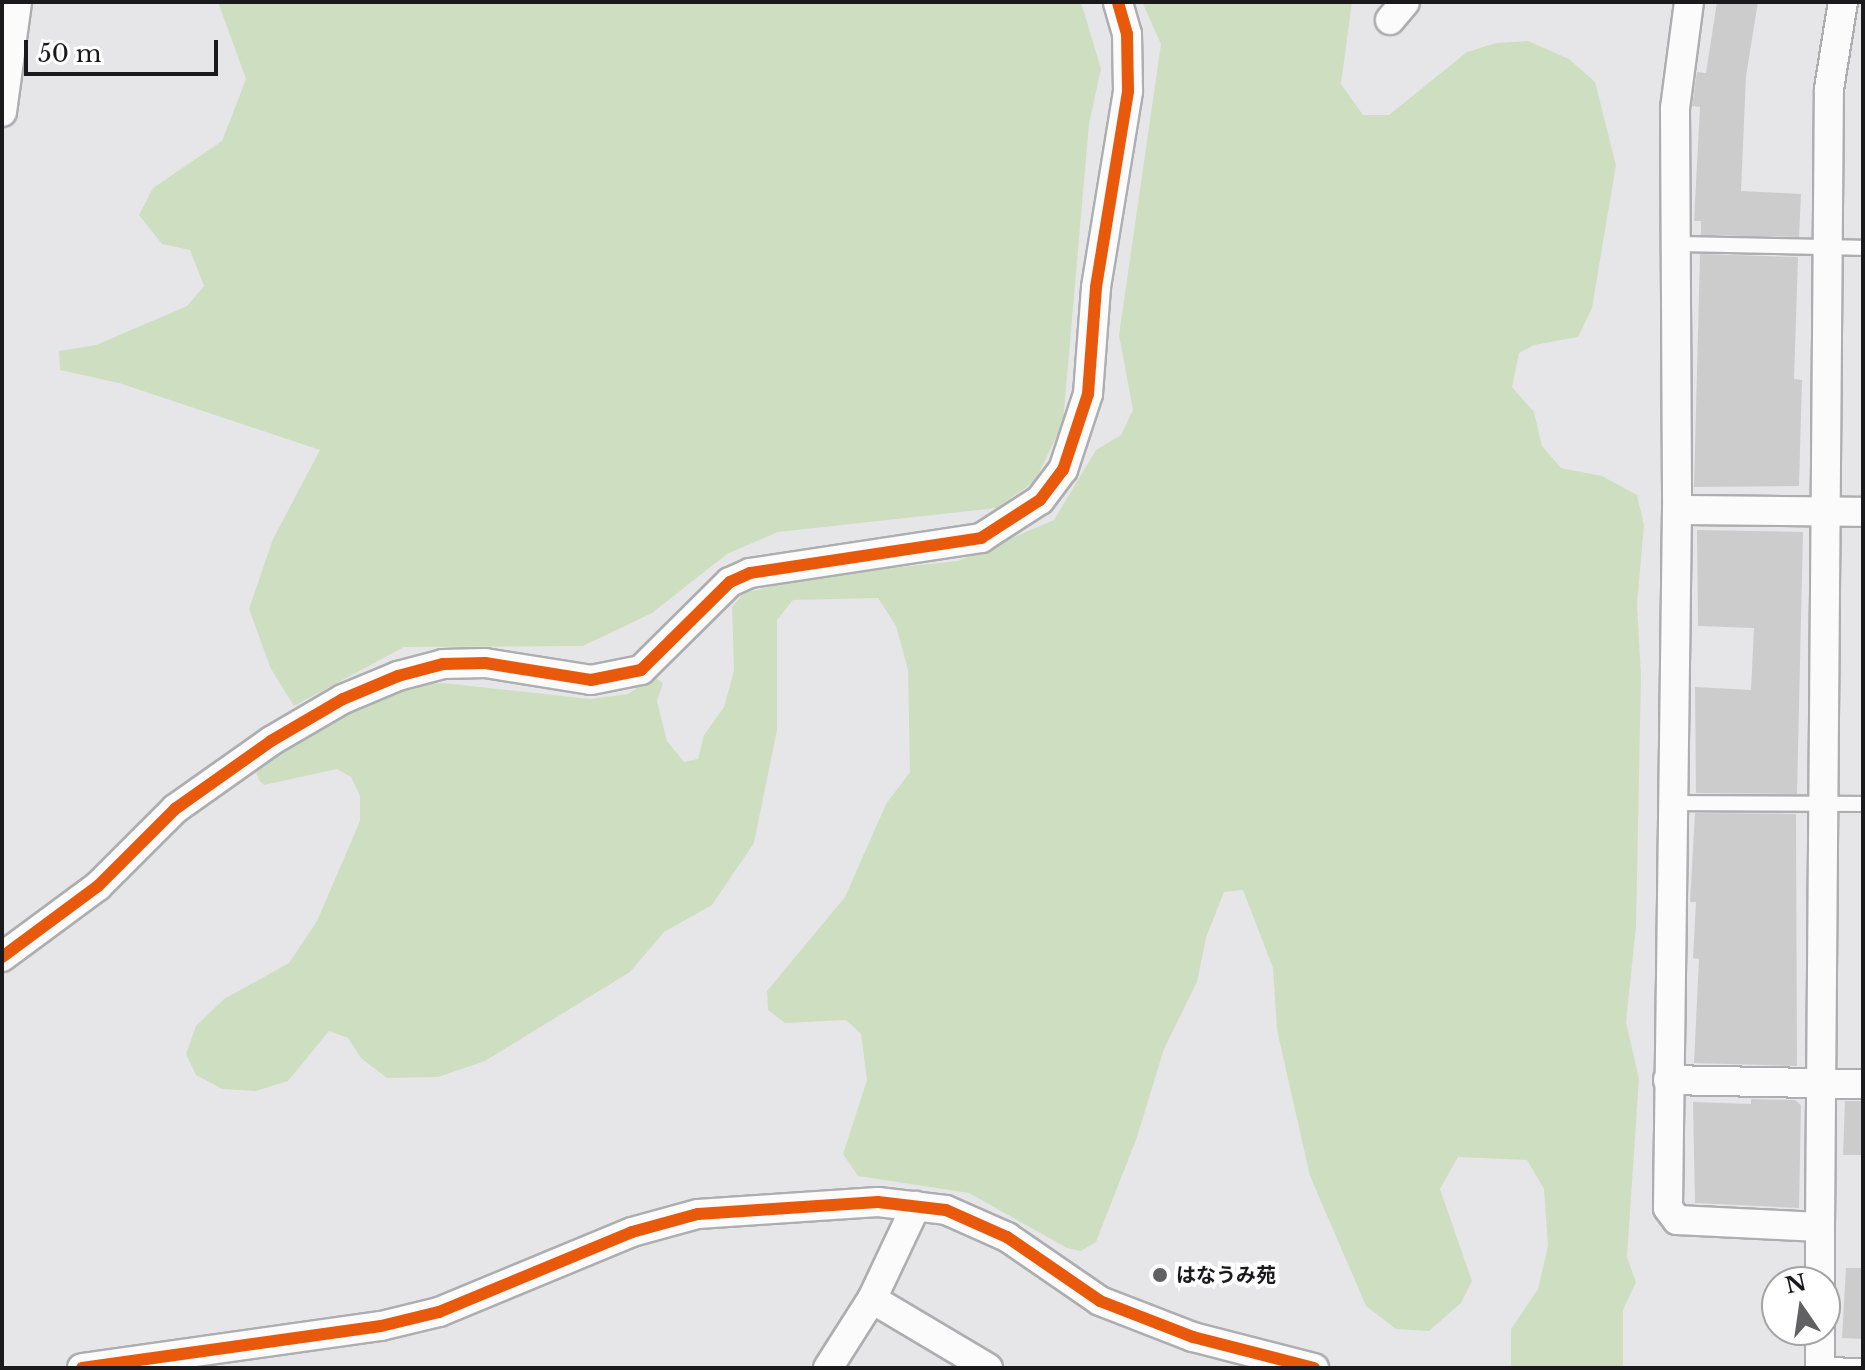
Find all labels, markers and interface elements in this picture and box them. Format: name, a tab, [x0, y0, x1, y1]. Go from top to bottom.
scale bar	[28, 24, 222, 74]
text: 50 m	[38, 39, 101, 68]
place label: はなうみ苑	[1176, 1263, 1276, 1287]
marker: はなうみ苑	[1151, 1266, 1169, 1284]
north arrow	[1761, 1266, 1841, 1346]
text: N	[1783, 1269, 1809, 1300]

